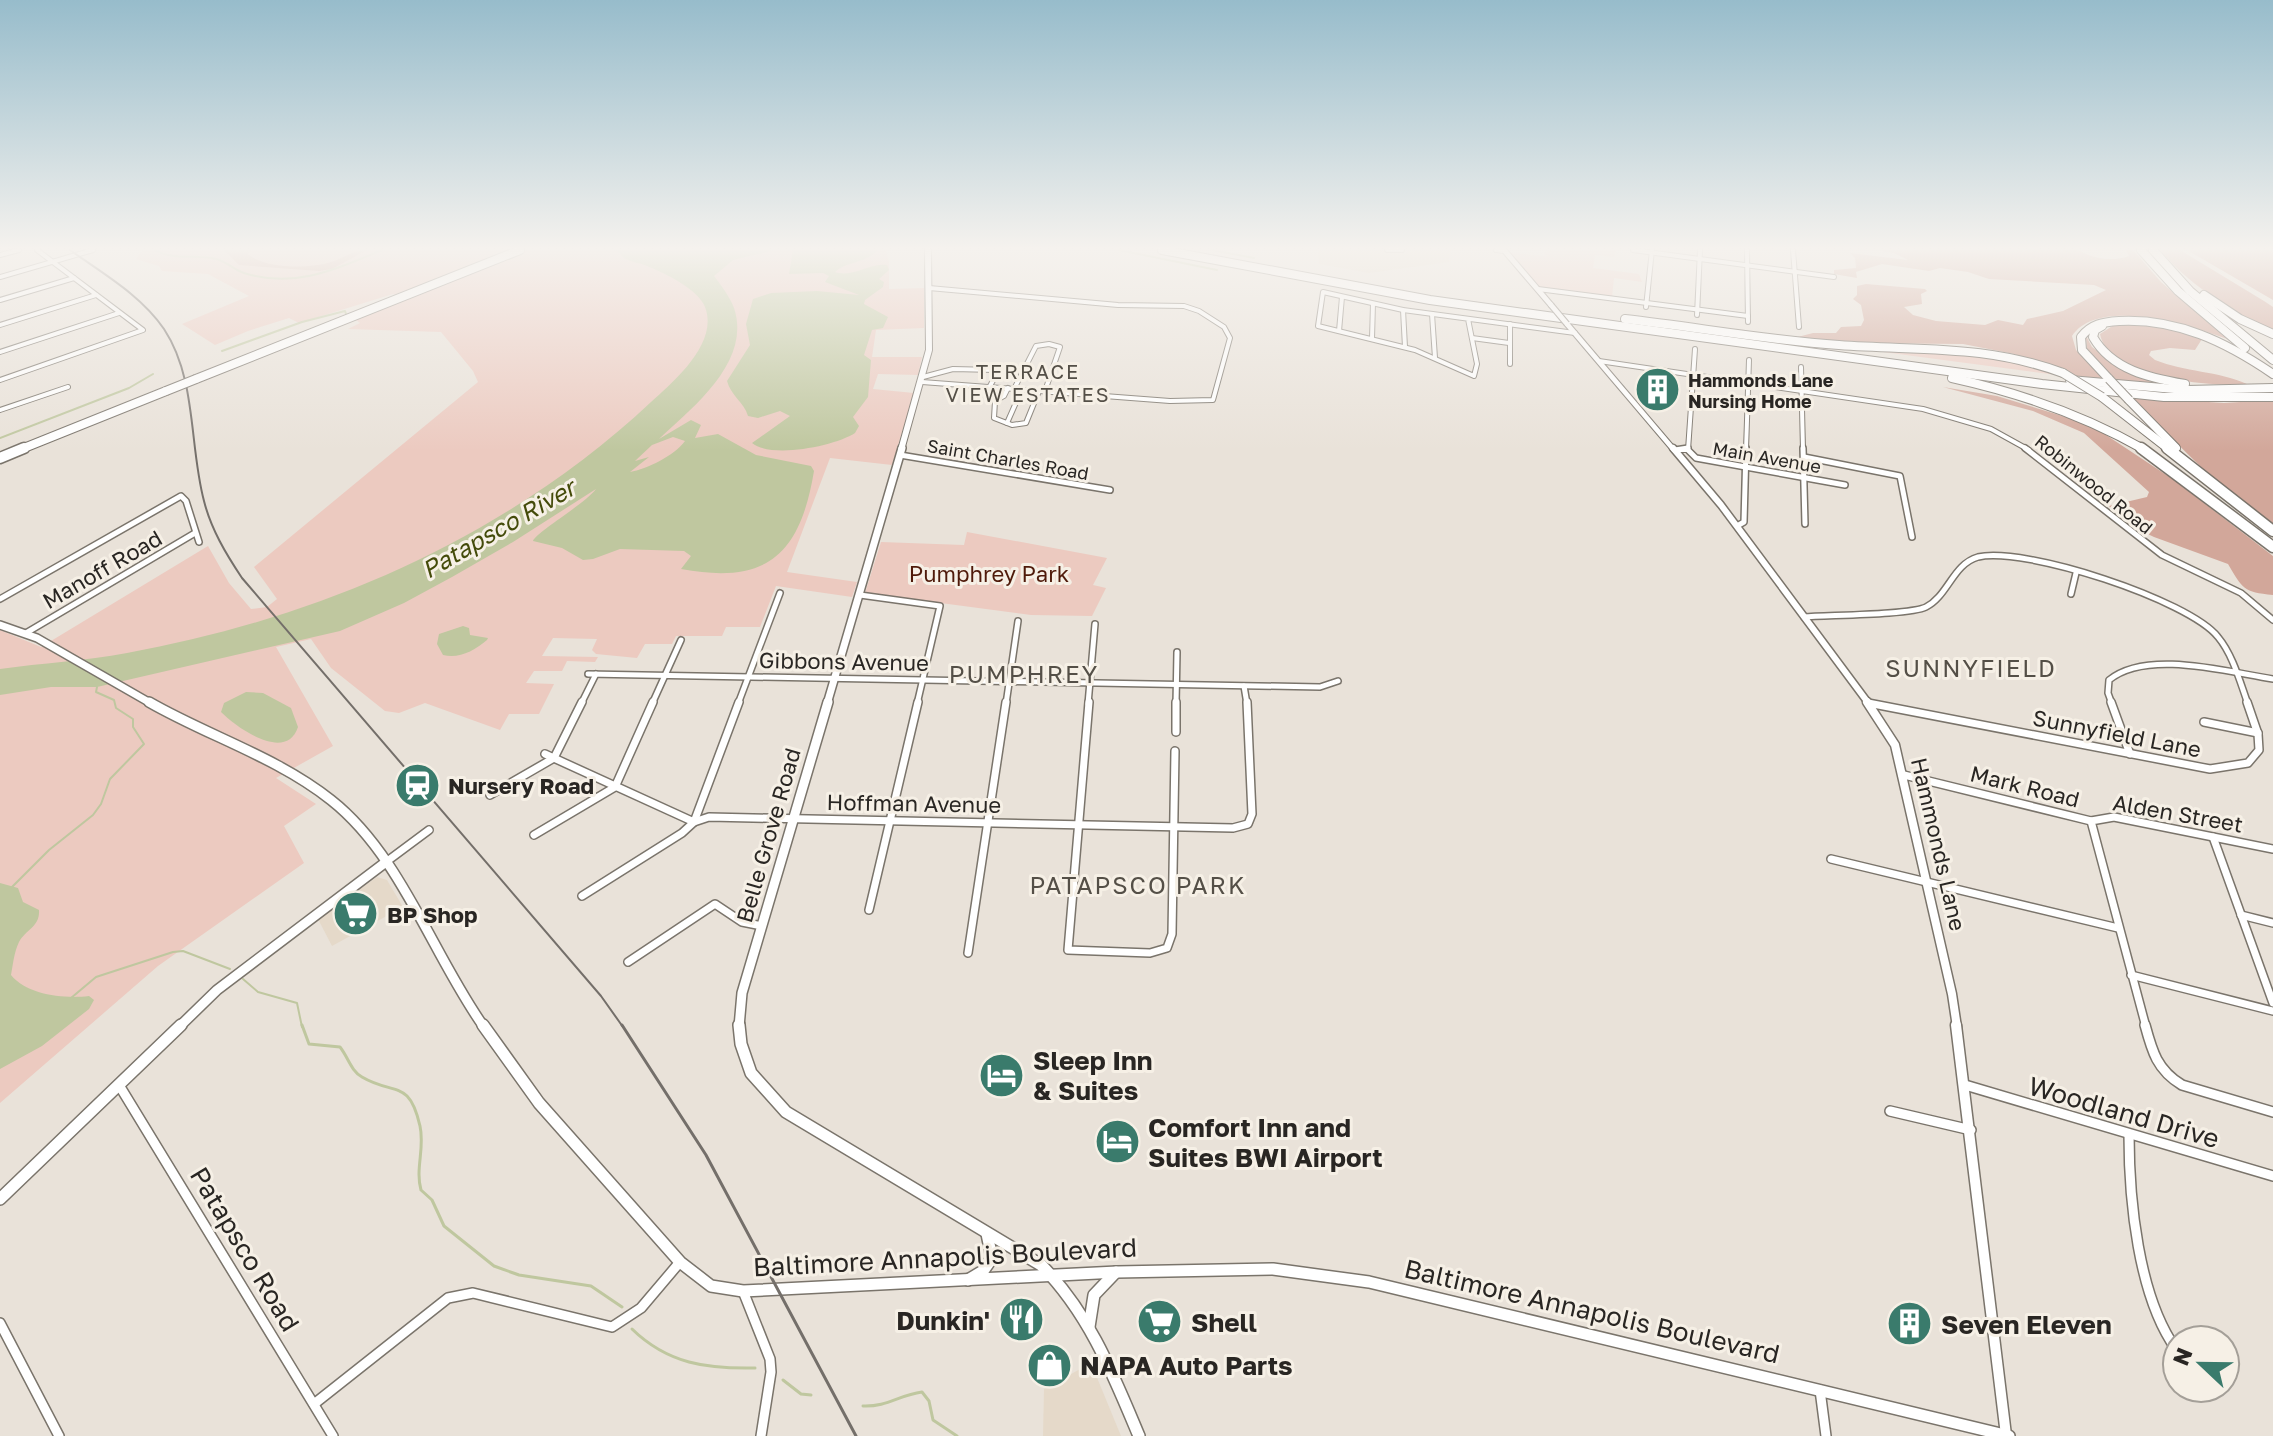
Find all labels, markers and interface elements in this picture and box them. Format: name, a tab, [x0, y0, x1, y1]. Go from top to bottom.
district label: TERRACE VIEW ESTATES	[946, 359, 1110, 406]
building icon: Hammonds Lane Nursing Home	[1633, 366, 1681, 414]
place label: Hammonds Lane Nursing Home	[1688, 369, 1834, 412]
street label: Robinwood Road	[2031, 430, 2157, 538]
street label: Saint Charles Road	[925, 434, 1091, 484]
street label: Main Avenue	[1711, 437, 1823, 477]
water label: Patapsco River	[416, 471, 583, 584]
street label: Manoff Road	[37, 524, 167, 614]
park label: Pumphrey Park	[909, 560, 1069, 587]
street label: Gibbons Avenue	[759, 646, 929, 676]
district label: SUNNYFIELD	[1885, 653, 2057, 682]
district label: PUMPHREY	[949, 659, 1099, 688]
street label: Sunnyfield Lane	[2031, 703, 2203, 763]
street label: Belle Grove Road	[730, 745, 806, 925]
street label: Hammonds Lane	[1906, 755, 1972, 933]
street label: Mark Road	[1968, 759, 2082, 813]
station icon: Nursery Road	[393, 761, 441, 809]
place label: Nursery Road	[448, 772, 594, 799]
street label: Hoffman Avenue	[826, 788, 1002, 818]
street label: Alden Street	[2111, 788, 2245, 838]
district label: PATAPSCO PARK	[1030, 870, 1246, 899]
supermarket icon: BP Shop	[332, 890, 380, 938]
place label: BP Shop	[387, 901, 478, 928]
place label: Sleep Inn & Suites	[1033, 1045, 1152, 1106]
hotel icon: Sleep Inn & Suites	[978, 1051, 1026, 1099]
street label: Woodland Drive	[2025, 1070, 2223, 1154]
place label: Comfort Inn and Suites BWI Airport	[1148, 1112, 1383, 1173]
hotel icon: Comfort Inn and Suites BWI Airport	[1093, 1118, 1141, 1166]
street label: Patapsco Road	[184, 1161, 306, 1337]
street label: Baltimore Annapolis Boulevard	[752, 1231, 1138, 1283]
street label: Baltimore Annapolis Boulevard	[1401, 1253, 1783, 1369]
restaurant icon: Dunkin'	[997, 1296, 1045, 1344]
supermarket icon: Shell	[1136, 1298, 1184, 1346]
building icon: Seven Eleven	[1886, 1300, 1934, 1348]
place label: Dunkin'	[896, 1305, 990, 1336]
place label: Shell	[1191, 1307, 1257, 1338]
place label: Seven Eleven	[1941, 1309, 2112, 1340]
north arrow	[2161, 1324, 2241, 1404]
shop icon: NAPA Auto Parts	[1025, 1341, 1073, 1389]
text: N	[2166, 1344, 2198, 1369]
place label: NAPA Auto Parts	[1080, 1350, 1293, 1381]

